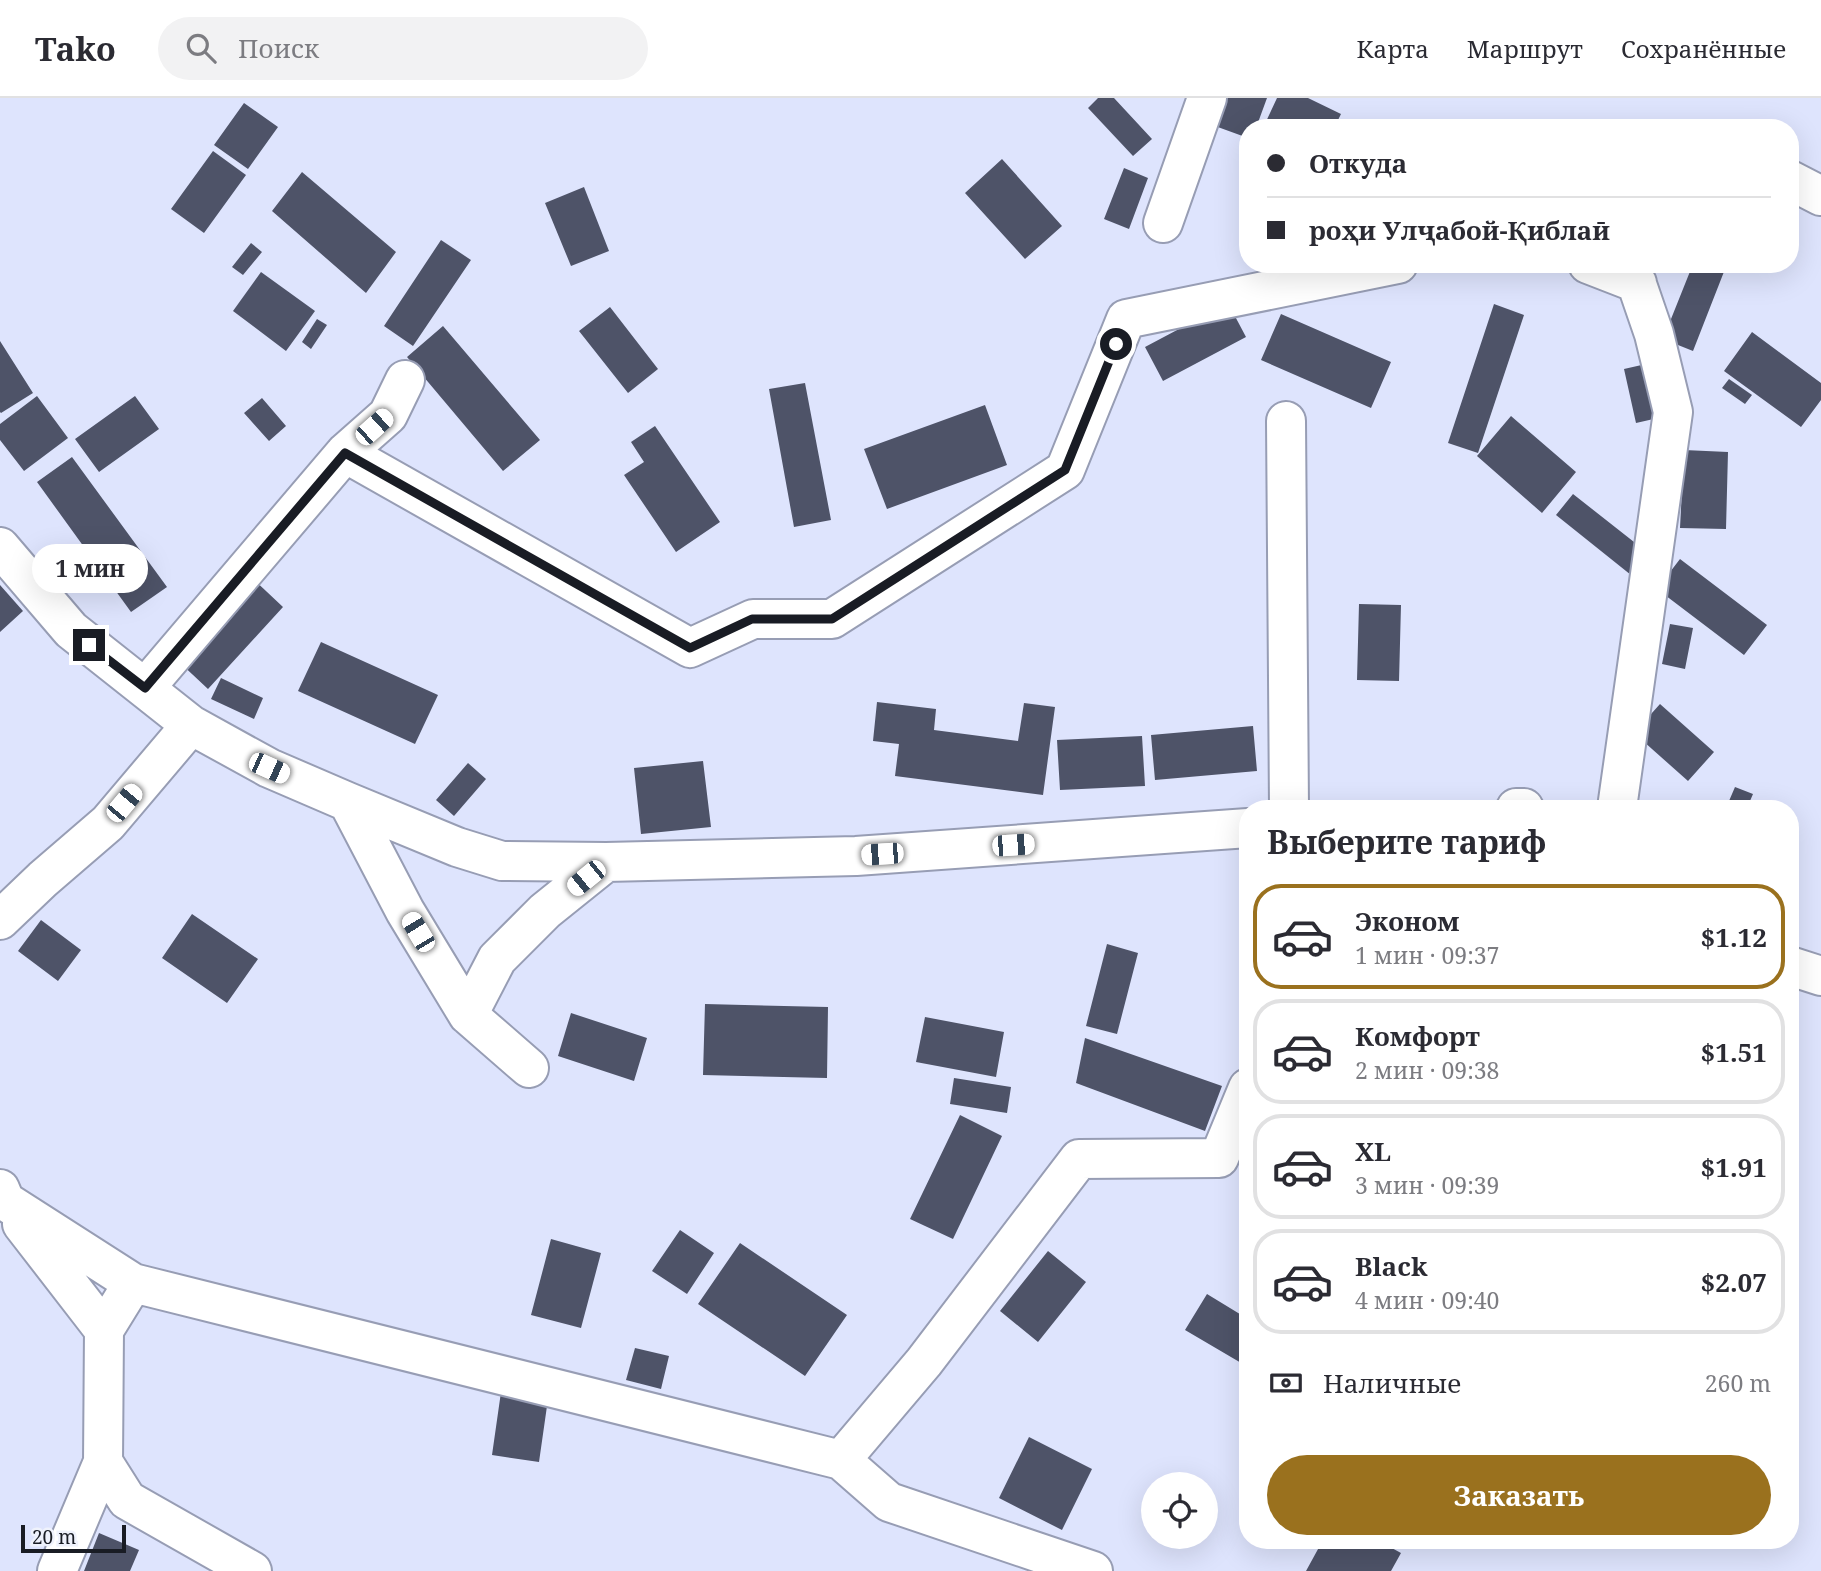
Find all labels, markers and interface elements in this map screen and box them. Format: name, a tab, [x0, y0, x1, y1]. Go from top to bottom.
search box	[158, 17, 648, 80]
text: Tako	[35, 26, 116, 71]
icon: search	[182, 29, 220, 67]
text: Поиск	[238, 30, 319, 66]
text: Карта	[1357, 32, 1429, 65]
text: Маршрут	[1467, 32, 1583, 65]
text: Сохранённые	[1621, 32, 1786, 65]
text: Откуда	[1309, 145, 1407, 181]
text: роҳи Улҷабой-Қиблаӣ	[1309, 212, 1610, 248]
route start	[1100, 328, 1132, 360]
car	[352, 405, 397, 449]
callout: 1 мин	[31, 544, 147, 592]
text: 1 мин	[55, 552, 125, 584]
route end	[73, 629, 105, 661]
car	[246, 750, 293, 786]
car	[103, 780, 146, 826]
text: Выберите тариф	[1267, 820, 1546, 863]
car	[992, 833, 1035, 857]
car	[861, 842, 904, 866]
car	[564, 857, 609, 899]
text: Эконом	[1355, 903, 1459, 939]
icon: car	[1271, 905, 1334, 968]
car	[399, 909, 438, 955]
text: $1.12	[1701, 919, 1767, 955]
text: 1 мин · 09:37	[1355, 939, 1499, 971]
text: Комфорт	[1355, 1018, 1480, 1054]
icon: car	[1271, 1020, 1334, 1083]
text: $1.51	[1701, 1034, 1767, 1070]
text: 2 мин · 09:38	[1355, 1054, 1499, 1086]
text: XL	[1355, 1133, 1391, 1169]
icon: car	[1271, 1135, 1334, 1198]
text: $1.91	[1701, 1149, 1767, 1185]
text: 3 мин · 09:39	[1355, 1169, 1499, 1201]
text: Black	[1355, 1248, 1428, 1284]
icon: car	[1271, 1250, 1334, 1313]
text: $2.07	[1701, 1264, 1767, 1300]
text: 4 мин · 09:40	[1355, 1284, 1499, 1316]
icon: cash	[1267, 1364, 1305, 1402]
text: Наличные	[1323, 1365, 1461, 1401]
text: 260 m	[1705, 1367, 1771, 1399]
button: Заказать	[1267, 1455, 1771, 1535]
map controls	[1141, 1472, 1218, 1549]
button: locate	[1141, 1472, 1218, 1549]
scale bar	[21, 1522, 126, 1554]
text: 20 m	[32, 1524, 76, 1550]

